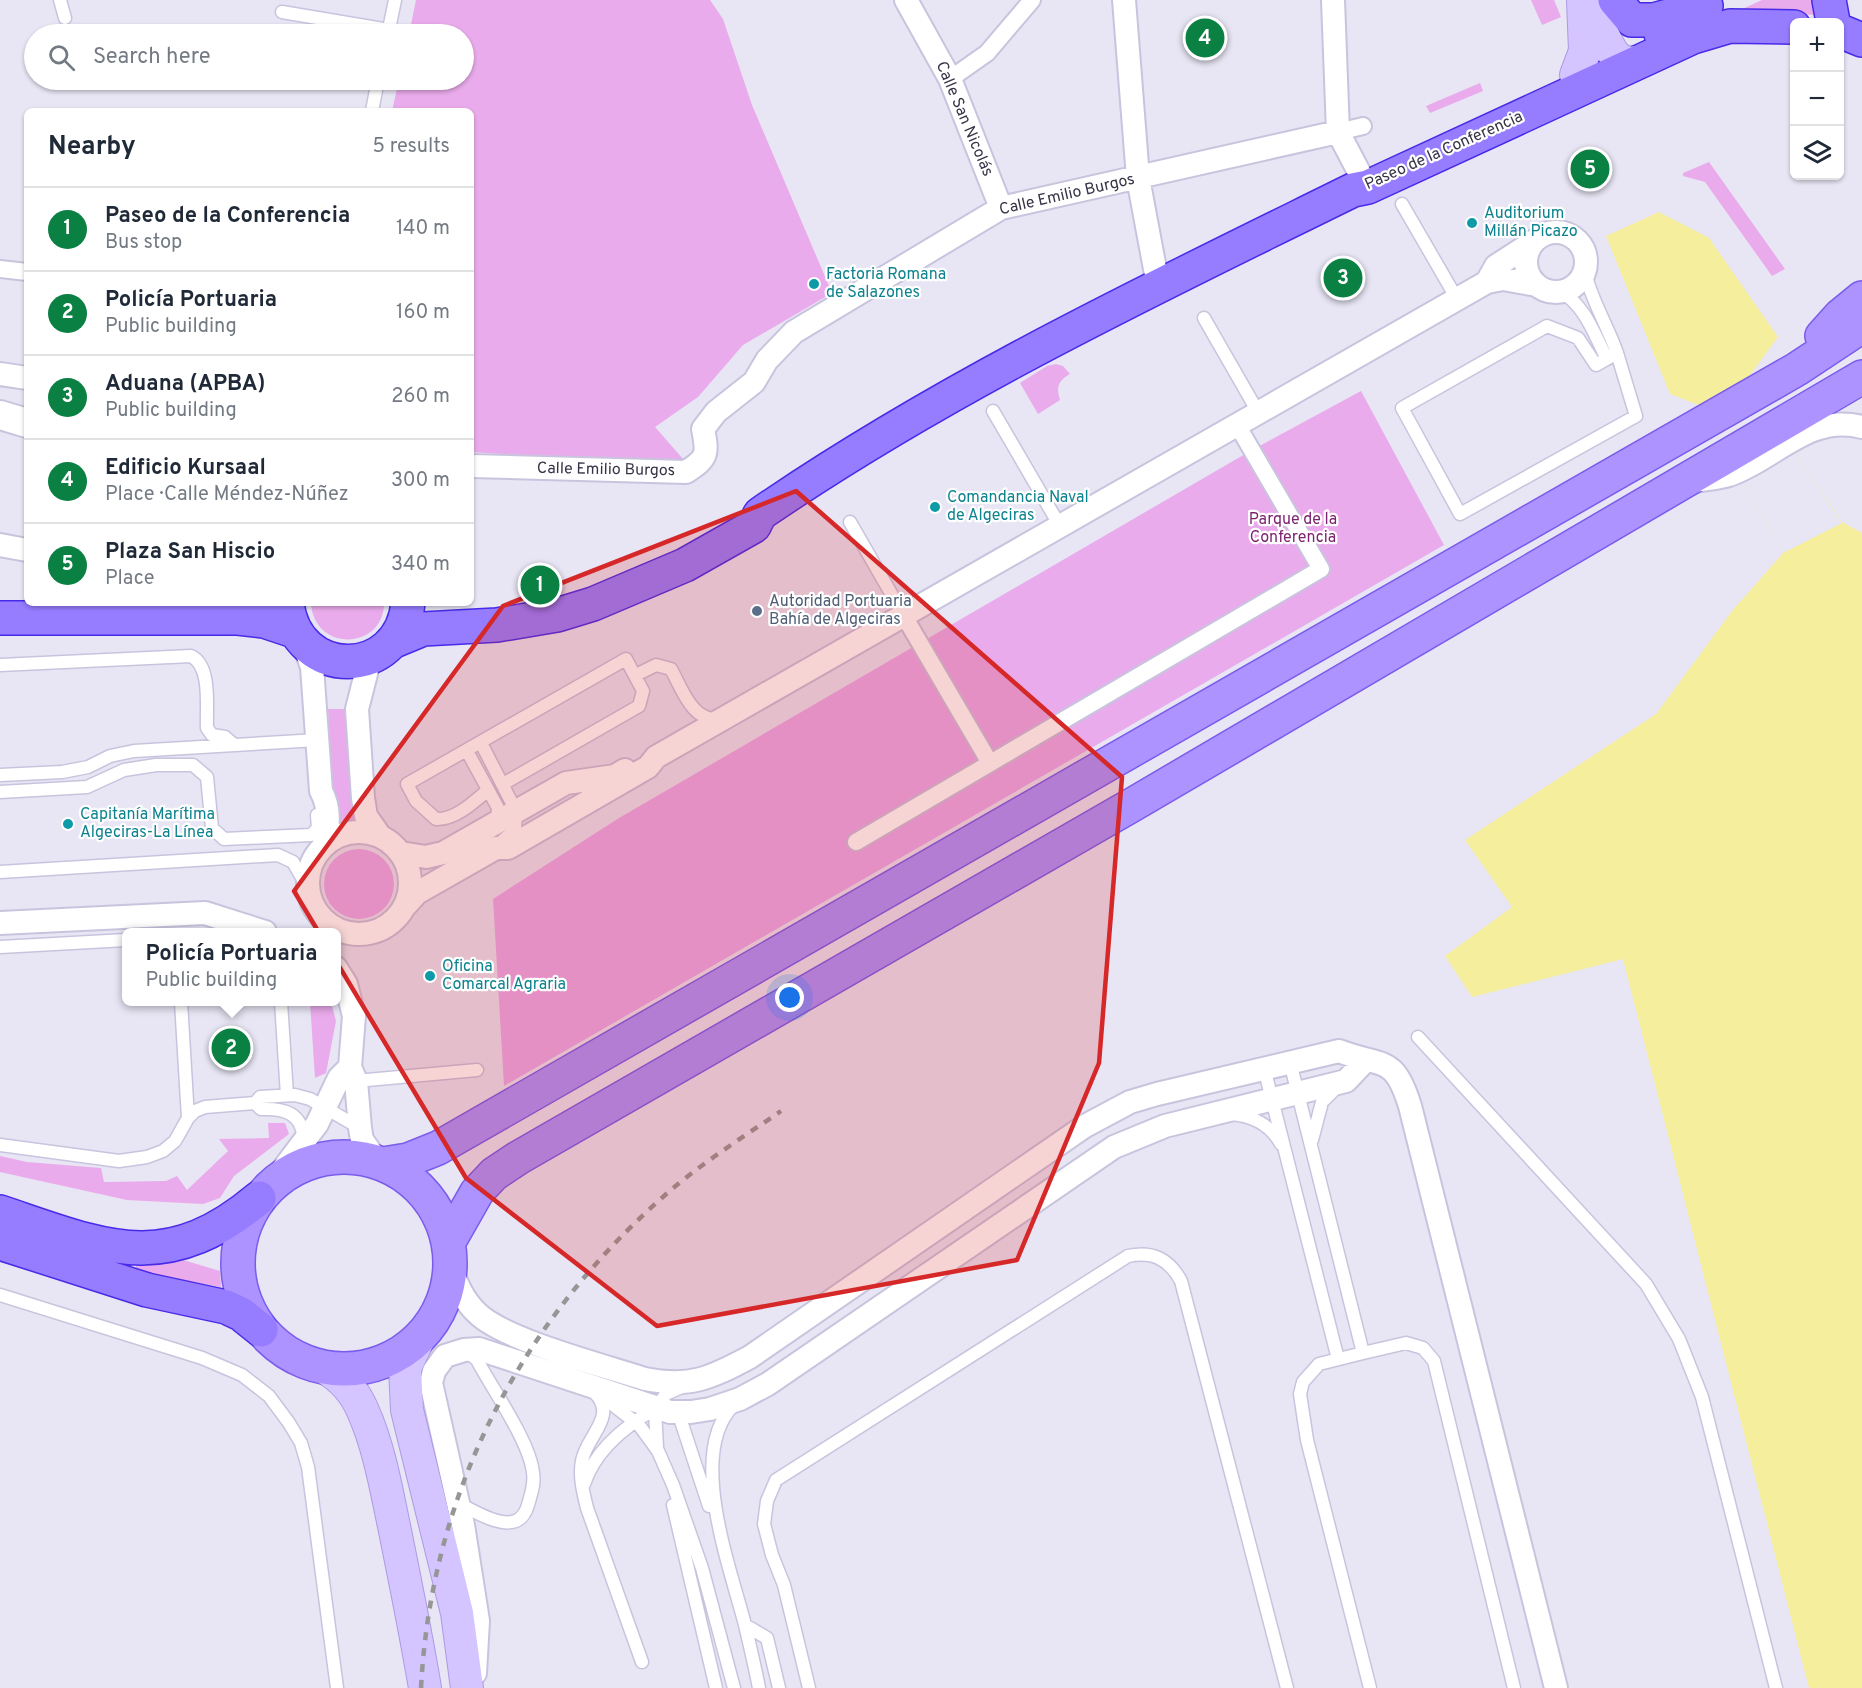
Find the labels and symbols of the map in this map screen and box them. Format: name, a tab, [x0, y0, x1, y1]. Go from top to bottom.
pin: 4	[1186, 15, 1224, 60]
street label: Calle San Nicolás	[931, 58, 997, 180]
street label: Paseo de la Conferencia	[1362, 107, 1526, 195]
pin: 5	[1570, 146, 1610, 192]
street label: Calle Emilio Burgos	[997, 170, 1137, 220]
place label: Auditorium Millán Picazo	[1484, 204, 1578, 242]
marker: Auditorium Millán Picazo	[1465, 216, 1479, 230]
pin: 3	[1324, 256, 1362, 300]
place label: Factoria Romana de Salazones	[826, 265, 946, 303]
marker: Factoria Romana de Salazones	[807, 277, 821, 291]
street label: Calle Emilio Burgos	[537, 459, 675, 481]
place label: Comandancia Naval de Algeciras	[947, 488, 1089, 526]
marker: Comandancia Naval de Algeciras	[928, 500, 942, 514]
park label: Parque de la Conferencia	[1249, 510, 1337, 548]
pin: 1	[520, 562, 560, 608]
place label: Autoridad Portuaria Bahía de Algeciras	[769, 592, 912, 630]
marker: Autoridad Portuaria Bahía de Algeciras	[750, 604, 764, 618]
place label: Capitanía Marítima Algeciras-La Línea	[80, 805, 215, 843]
marker: Capitanía Marítima Algeciras-La Línea	[61, 817, 75, 831]
place label: Oficina Comarcal Agraria	[442, 957, 566, 995]
marker: Oficina Comarcal Agraria	[423, 969, 437, 983]
your location	[775, 983, 804, 1012]
pin: 2	[212, 1026, 250, 1070]

